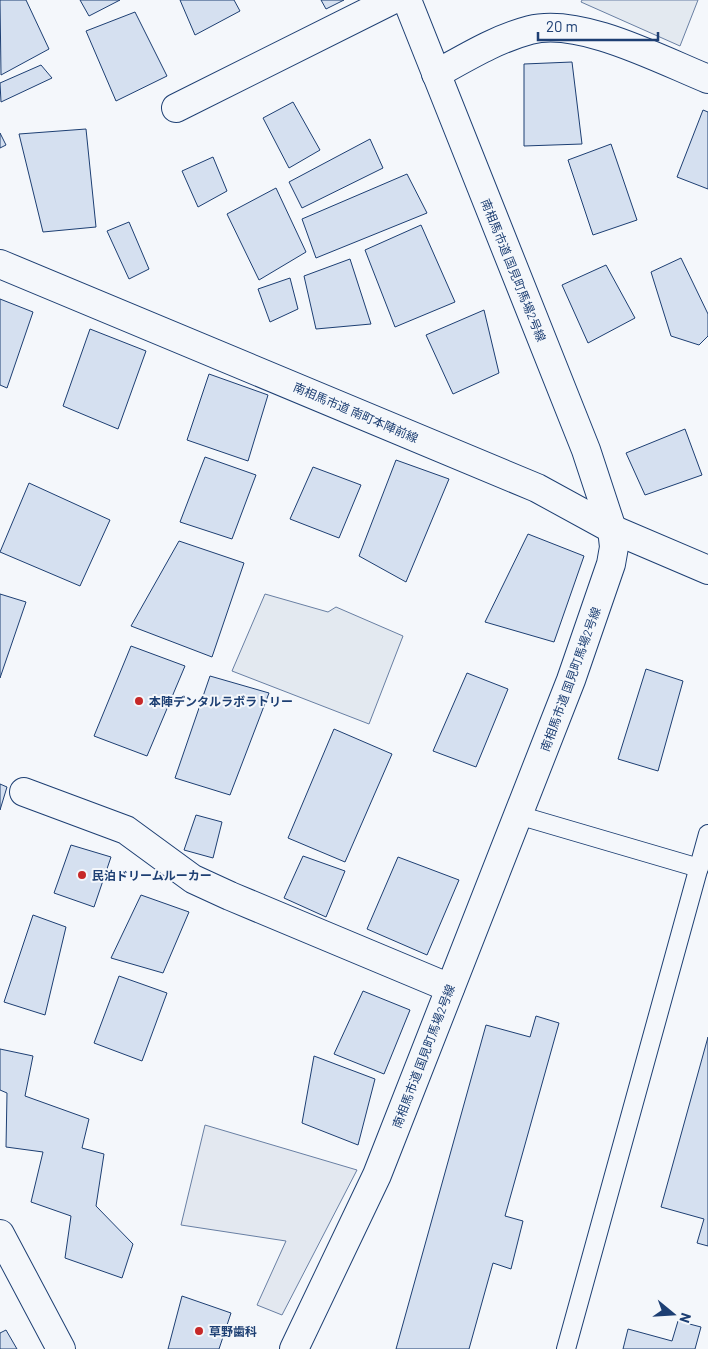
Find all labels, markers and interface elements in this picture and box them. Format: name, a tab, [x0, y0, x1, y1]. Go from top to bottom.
scale bar	[538, 10, 658, 42]
text: 20 m	[546, 17, 578, 35]
street label: 南相馬市道 国見町馬場2号線	[479, 197, 549, 343]
street label: 南相馬市道 南町本陣前線	[291, 379, 421, 445]
street label: 南相馬市道 国見町馬場2号線	[537, 605, 603, 753]
place label: 本陣デンタルラボラトリー	[149, 694, 293, 708]
marker: 本陣デンタルラボラトリー	[133, 695, 145, 707]
place label: 民泊ドリームルーカー	[92, 868, 212, 882]
marker: 民泊ドリームルーカー	[76, 869, 88, 881]
street label: 南相馬市道 国見町馬場2号線	[389, 982, 457, 1130]
north arrow	[648, 1289, 698, 1339]
text: N	[676, 1311, 695, 1325]
place label: 草野歯科	[209, 1324, 257, 1338]
marker: 草野歯科	[193, 1325, 205, 1337]

